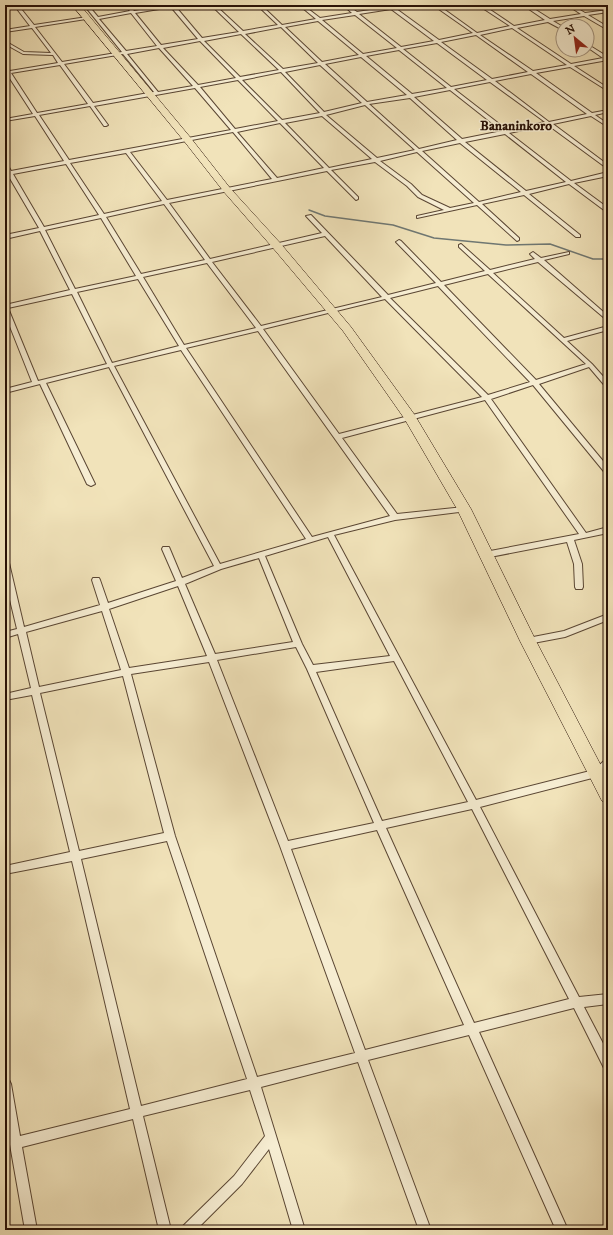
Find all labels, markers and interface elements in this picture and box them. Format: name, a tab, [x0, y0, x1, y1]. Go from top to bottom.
north arrow	[555, 18, 595, 58]
text: N	[563, 22, 578, 38]
district label: Bananinkoro	[480, 117, 552, 135]

